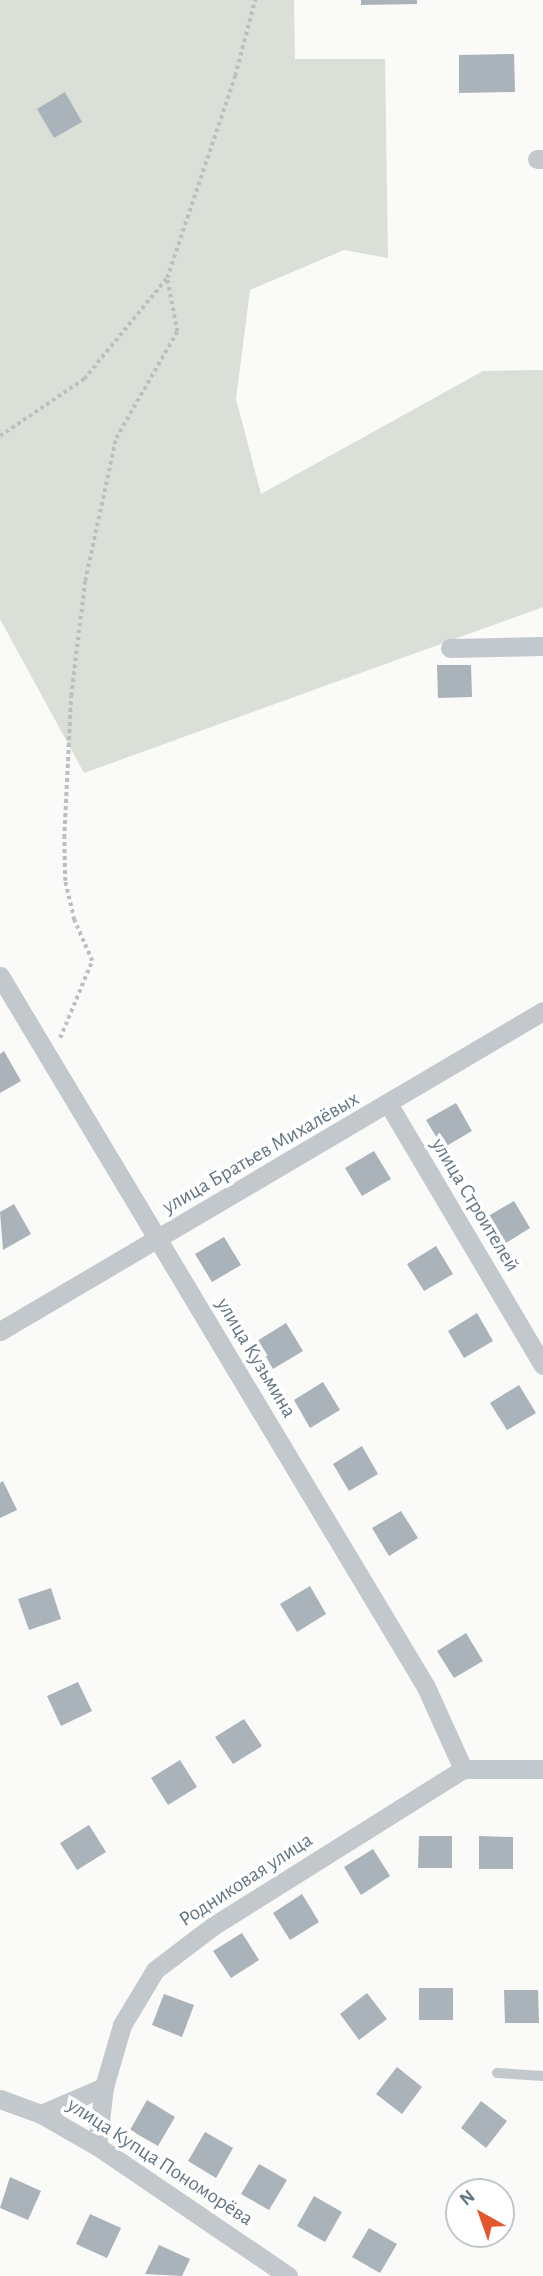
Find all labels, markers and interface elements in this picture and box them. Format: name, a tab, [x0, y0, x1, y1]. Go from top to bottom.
street label: улица Братьев Михалёвых	[158, 1086, 364, 1220]
street label: улица Строителей	[425, 1134, 525, 1276]
street label: улица Кузьмина	[210, 1293, 302, 1423]
street label: Родниковая улица	[174, 1827, 318, 1933]
street label: улица Купца Пономорёва	[62, 2092, 258, 2232]
north arrow	[445, 2178, 515, 2248]
text: N	[456, 2187, 479, 2210]

